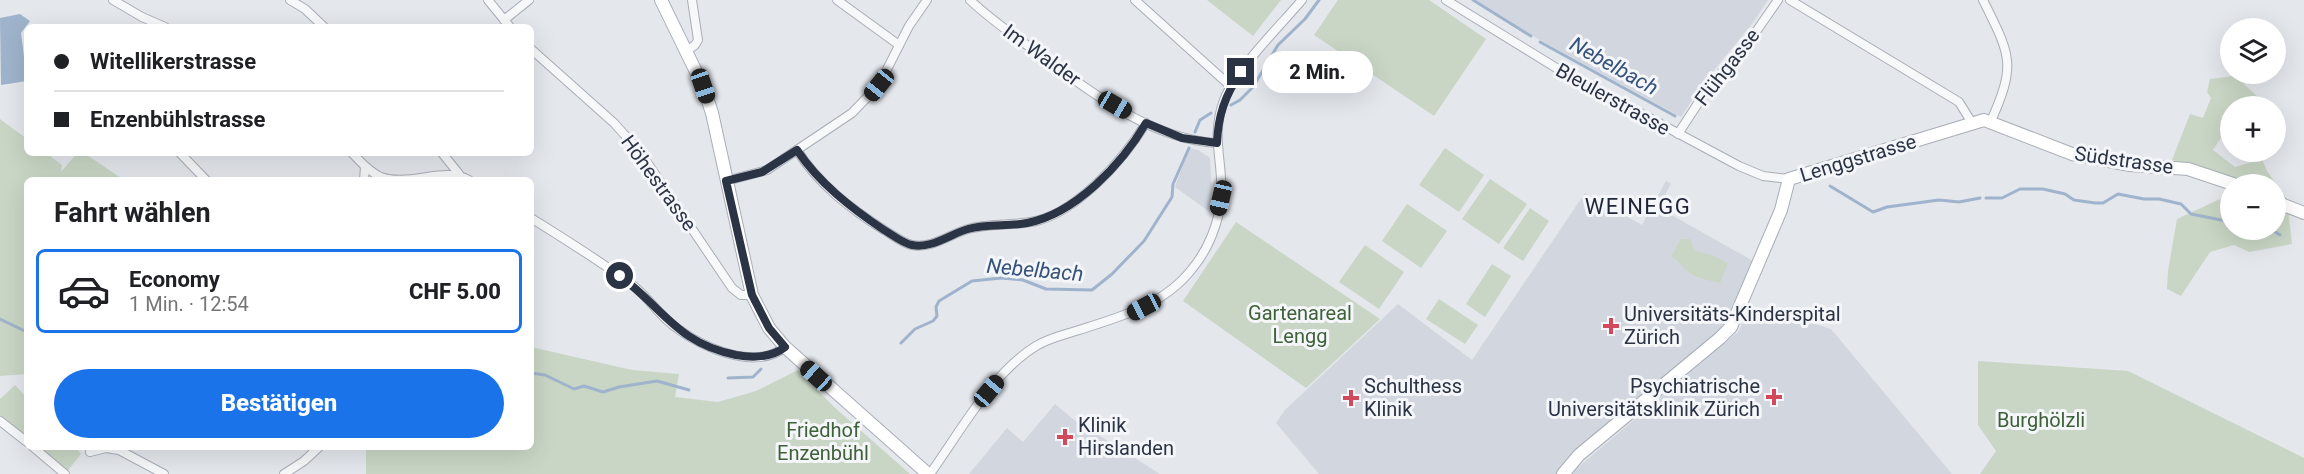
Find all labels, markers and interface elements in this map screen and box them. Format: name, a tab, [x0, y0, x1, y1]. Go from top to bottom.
map controls	[2220, 18, 2286, 240]
button: layers	[2220, 18, 2286, 84]
street label: Im Walder	[999, 19, 1086, 91]
street label: Flühgasse	[1689, 24, 1765, 110]
water label: Nebelbach	[1566, 32, 1662, 100]
text: Witellikerstrasse	[90, 49, 256, 74]
callout: 2 Min.	[1262, 51, 1373, 93]
route end	[1227, 58, 1254, 85]
street label: Bleulerstrasse	[1552, 58, 1674, 140]
text: 2 Min.	[1289, 60, 1346, 84]
car	[861, 65, 897, 105]
car	[689, 66, 717, 106]
car	[1095, 88, 1135, 122]
button: +	[2220, 96, 2286, 162]
text: Enzenbühlstrasse	[90, 107, 265, 132]
street label: Lenggstrasse	[1797, 129, 1919, 187]
street label: Höhestrasse	[616, 130, 702, 236]
street label: Südstrasse	[2073, 141, 2175, 179]
button: −	[2220, 174, 2286, 240]
car	[1208, 178, 1234, 218]
district label: WEINEGG	[1585, 194, 1691, 219]
text: Fahrt wählen	[54, 197, 211, 229]
water label: Nebelbach	[986, 254, 1084, 286]
route start	[606, 262, 633, 289]
icon: car	[57, 264, 111, 318]
text: Economy	[129, 267, 220, 292]
text: CHF 5.00	[409, 279, 501, 304]
car	[1124, 291, 1164, 323]
text: 1 Min. · 12:54	[129, 292, 249, 316]
park label: Gartenareal Lengg	[1248, 301, 1352, 348]
place label: Universitäts-Kinderspital Zürich	[1624, 302, 1841, 349]
marker: Universitäts-Kinderspital Zürich	[1602, 317, 1620, 335]
car	[797, 357, 835, 395]
button: Bestätigen	[54, 369, 504, 438]
car	[971, 371, 1007, 411]
place label: Schulthess Klinik	[1364, 374, 1462, 421]
place label: Psychiatrische Universitätsklinik Zürich	[1548, 374, 1760, 421]
marker: Psychiatrische Universitätsklinik Zürich	[1765, 388, 1783, 406]
marker: Schulthess Klinik	[1342, 389, 1360, 407]
park label: Burghölzli	[1997, 408, 2085, 432]
place label: Klinik Hirslanden	[1078, 413, 1174, 460]
park label: Friedhof Enzenbühl	[777, 418, 869, 465]
marker: Klinik Hirslanden	[1056, 428, 1074, 446]

